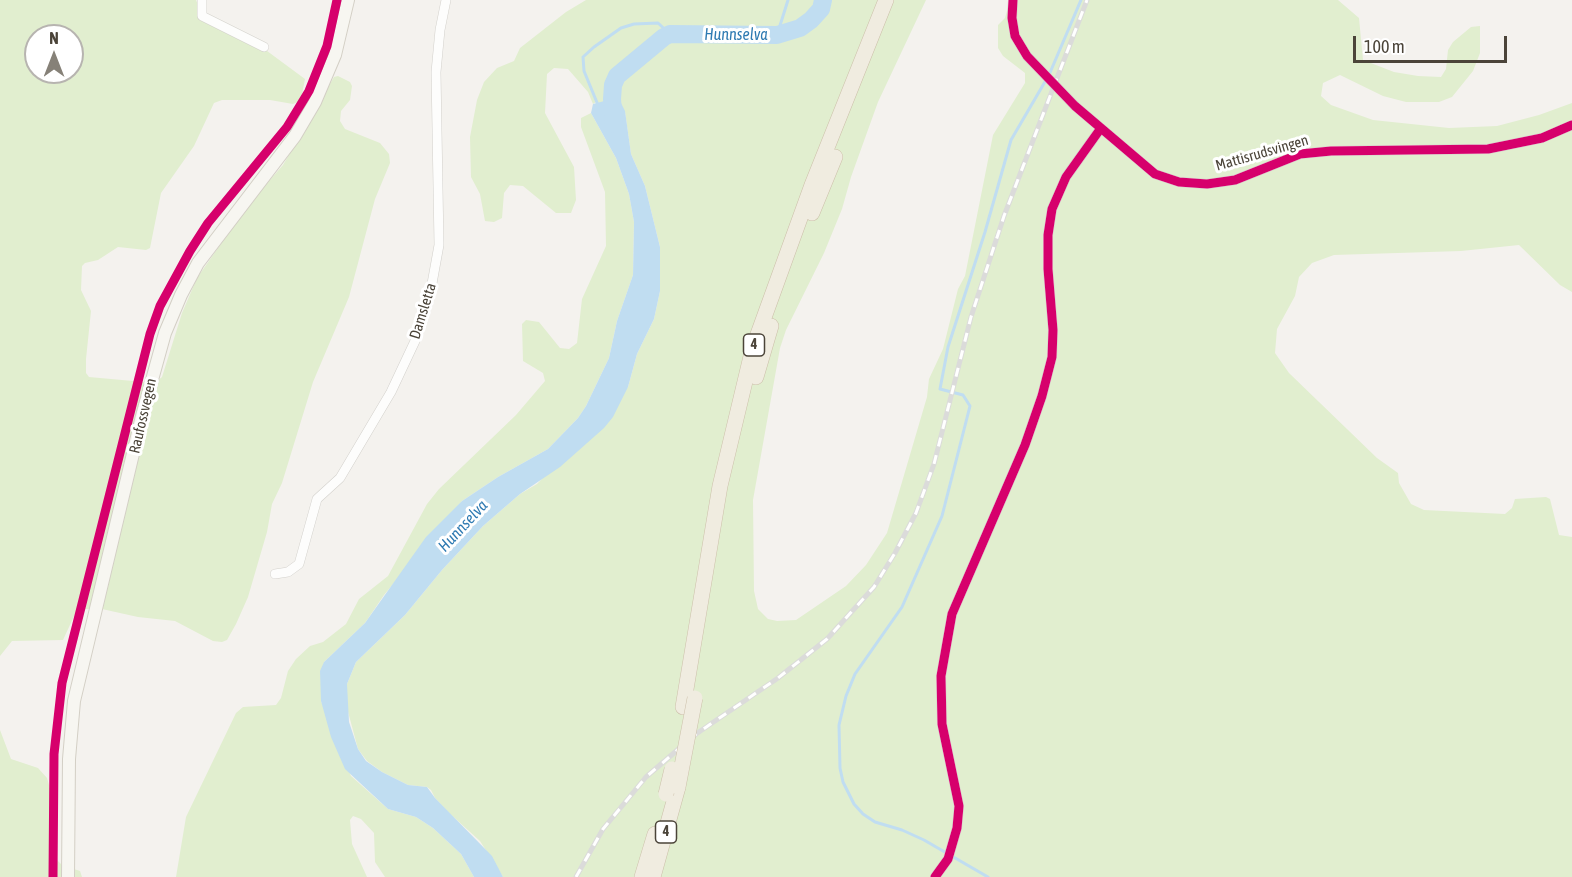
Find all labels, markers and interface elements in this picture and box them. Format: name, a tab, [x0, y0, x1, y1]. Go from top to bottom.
north arrow	[24, 24, 84, 84]
scale bar	[1356, 24, 1510, 62]
water label: Hunnselva	[704, 25, 768, 45]
text: N	[49, 29, 59, 47]
text: 100 m	[1364, 36, 1405, 57]
street label: Mattisrudsvingen	[1214, 131, 1310, 175]
street label: Damsletta	[406, 281, 440, 341]
road number: 4	[744, 334, 764, 356]
street label: Raufossvegen	[126, 377, 160, 455]
water label: Hunnselva	[434, 496, 492, 556]
road number: 4	[656, 821, 676, 843]

